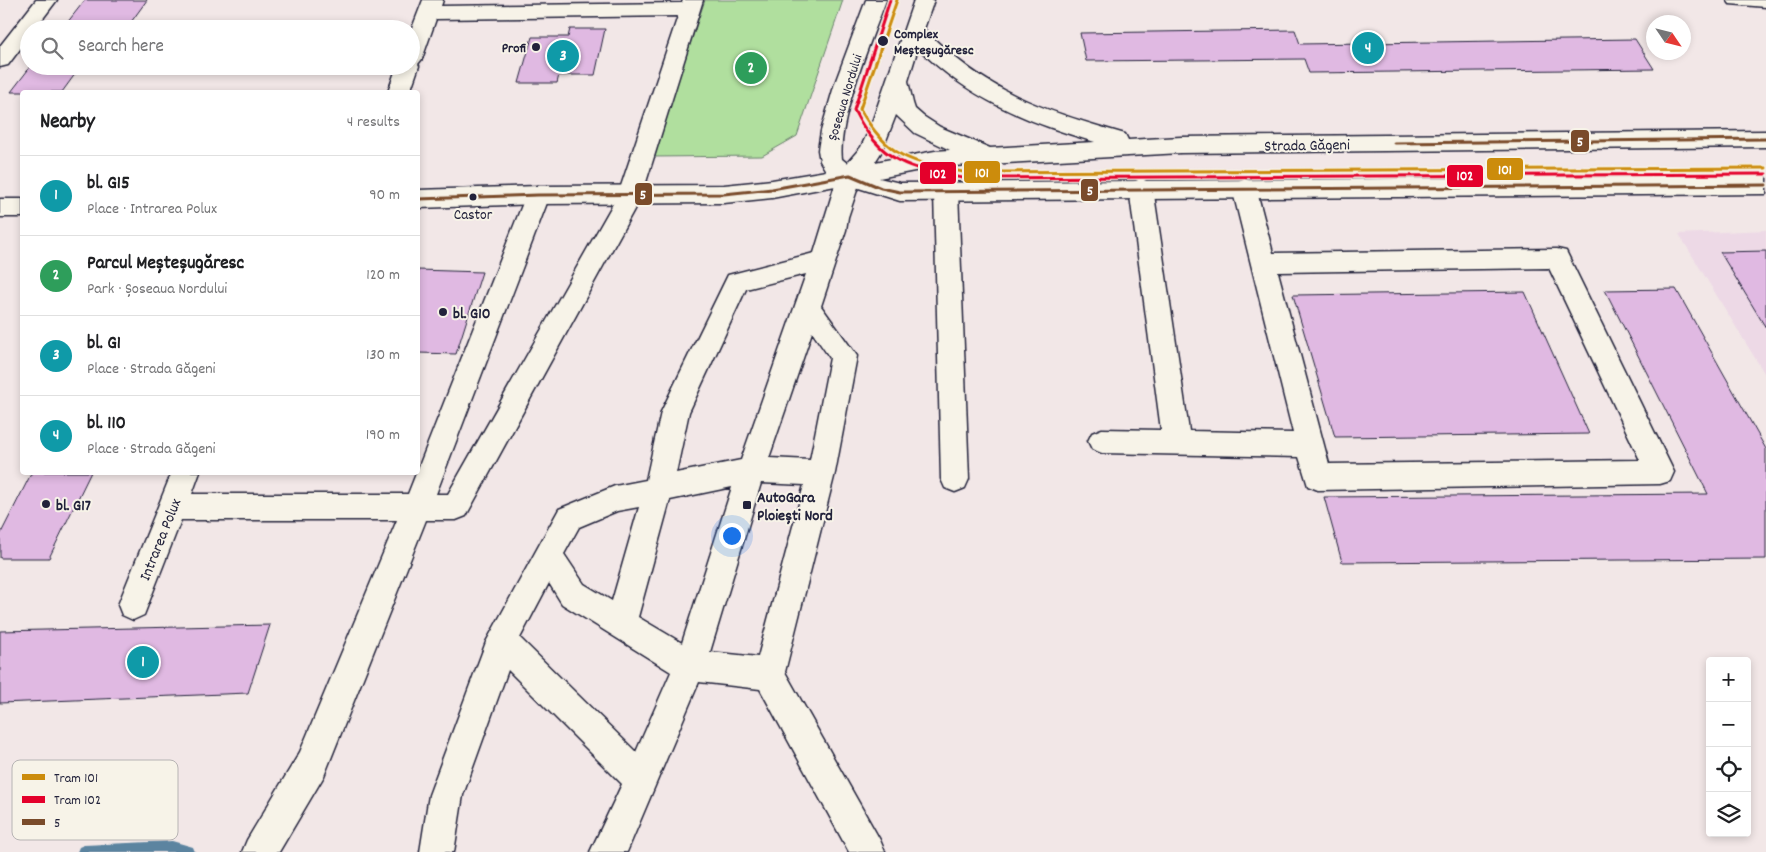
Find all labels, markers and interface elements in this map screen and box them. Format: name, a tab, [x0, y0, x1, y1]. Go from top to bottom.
north arrow	[1646, 15, 1691, 60]
search box	[20, 20, 420, 75]
place label: Complex Meșteșugăresc	[894, 25, 974, 61]
pin: 4	[1352, 29, 1384, 67]
icon: search	[38, 34, 66, 62]
text: Search here	[78, 34, 164, 61]
marker: Complex Meșteșugăresc	[876, 34, 890, 48]
pin: 3	[547, 37, 579, 75]
place label: Profi	[502, 39, 527, 59]
marker: Profi	[530, 41, 542, 53]
pin: 2	[735, 49, 767, 87]
street label: Șoseaua Nordului	[823, 52, 869, 143]
text: Nearby	[40, 108, 95, 138]
text: 4 results	[347, 111, 400, 134]
line badge: 5	[1570, 129, 1590, 153]
text: 5	[1577, 133, 1584, 153]
street label: Strada Găgeni	[1264, 134, 1350, 159]
line badge: 101	[1486, 157, 1524, 181]
line badge: 101	[963, 160, 1001, 184]
line badge: 102	[919, 161, 957, 185]
text: 101	[1498, 161, 1512, 181]
text: 101	[975, 164, 989, 184]
line badge: 102	[1446, 164, 1484, 188]
text: 102	[930, 165, 946, 185]
text: 102	[1457, 167, 1473, 187]
text: bl. G15	[87, 171, 130, 198]
line badge: 5	[1080, 178, 1099, 202]
line badge: 5	[634, 182, 653, 206]
text: 5	[1087, 182, 1094, 202]
text: 1	[54, 184, 58, 207]
text: 90 m	[369, 184, 400, 207]
text: 5	[640, 186, 647, 206]
marker: Castor	[468, 192, 478, 202]
text: Place · Intrarea Polux	[87, 198, 217, 221]
place label: Castor	[454, 205, 493, 227]
text: Parcul Meșteșugăresc	[87, 251, 244, 278]
text: 2	[53, 264, 60, 287]
text: 120 m	[366, 264, 400, 287]
text: Park · Șoseaua Nordului	[87, 278, 227, 301]
place label: bl. G10	[453, 303, 490, 326]
marker: bl. G10	[437, 306, 449, 318]
text: bl. G1	[87, 331, 121, 358]
text: 3	[52, 344, 60, 367]
text: 130 m	[366, 344, 400, 367]
text: Place · Strada Găgeni	[87, 358, 216, 381]
text: bl. 110	[87, 411, 126, 438]
text: 4	[53, 424, 59, 447]
text: 190 m	[366, 424, 400, 447]
text: Place · Strada Găgeni	[87, 438, 216, 461]
place label: AutoGara Ploiești Nord	[757, 487, 833, 528]
place label: bl. G17	[56, 495, 91, 518]
street label: Intrarea Polux	[134, 495, 188, 585]
marker: bl. G17	[40, 498, 52, 510]
marker: AutoGara Ploiești Nord	[741, 499, 753, 511]
your location	[719, 523, 745, 549]
pin: 1	[127, 643, 159, 681]
map controls	[1706, 657, 1751, 837]
button: +	[1706, 657, 1751, 702]
button: −	[1706, 702, 1751, 747]
button: locate	[1706, 747, 1751, 792]
legend	[12, 760, 178, 840]
text: Tram 101	[54, 769, 98, 789]
text: Tram 102	[54, 791, 101, 811]
button: layers	[1706, 792, 1751, 837]
text: 5	[54, 814, 60, 834]

